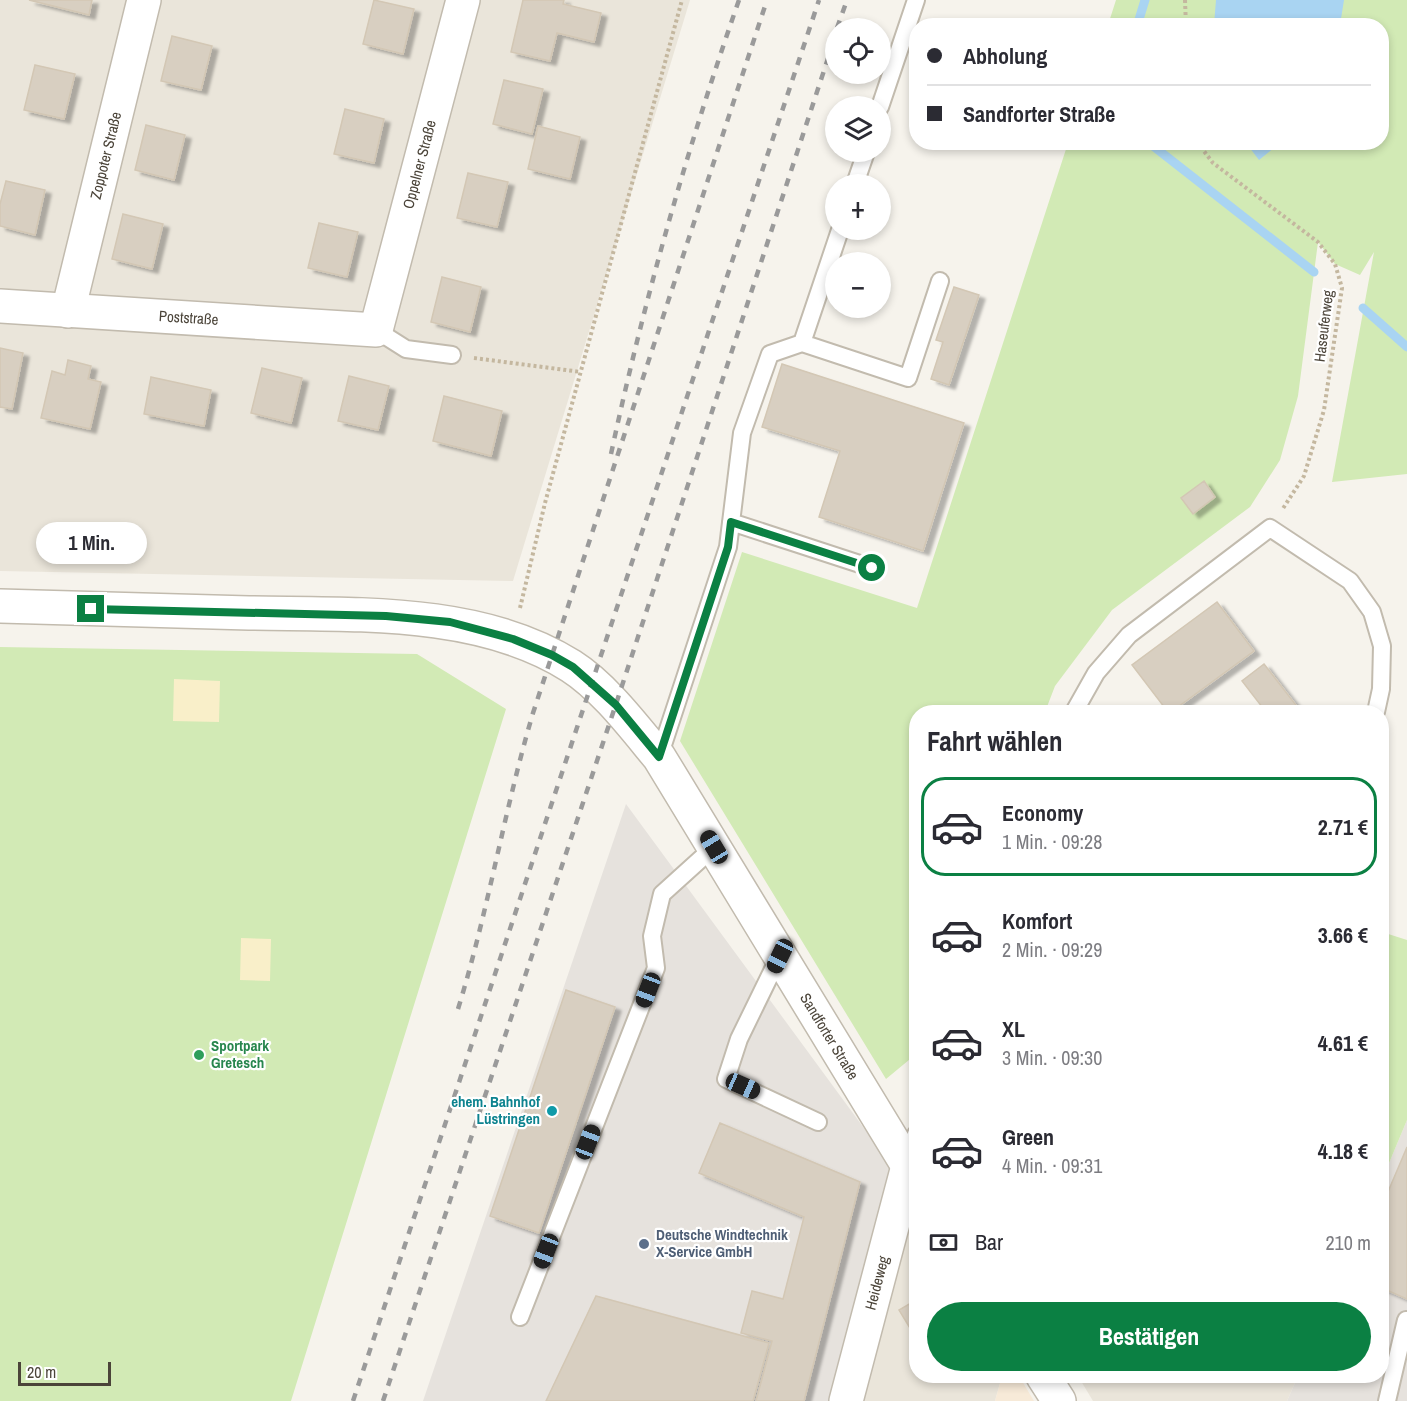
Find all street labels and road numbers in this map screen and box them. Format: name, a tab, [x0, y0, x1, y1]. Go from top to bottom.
street label: Zoppoter Straße	[85, 109, 126, 201]
street label: Oppelner Straße	[397, 117, 441, 211]
street label: Haseuferweg	[1309, 289, 1338, 363]
street label: Poststraße	[158, 305, 219, 330]
street label: Sandforter Straße	[795, 989, 864, 1084]
street label: Heideweg	[859, 1253, 894, 1312]

